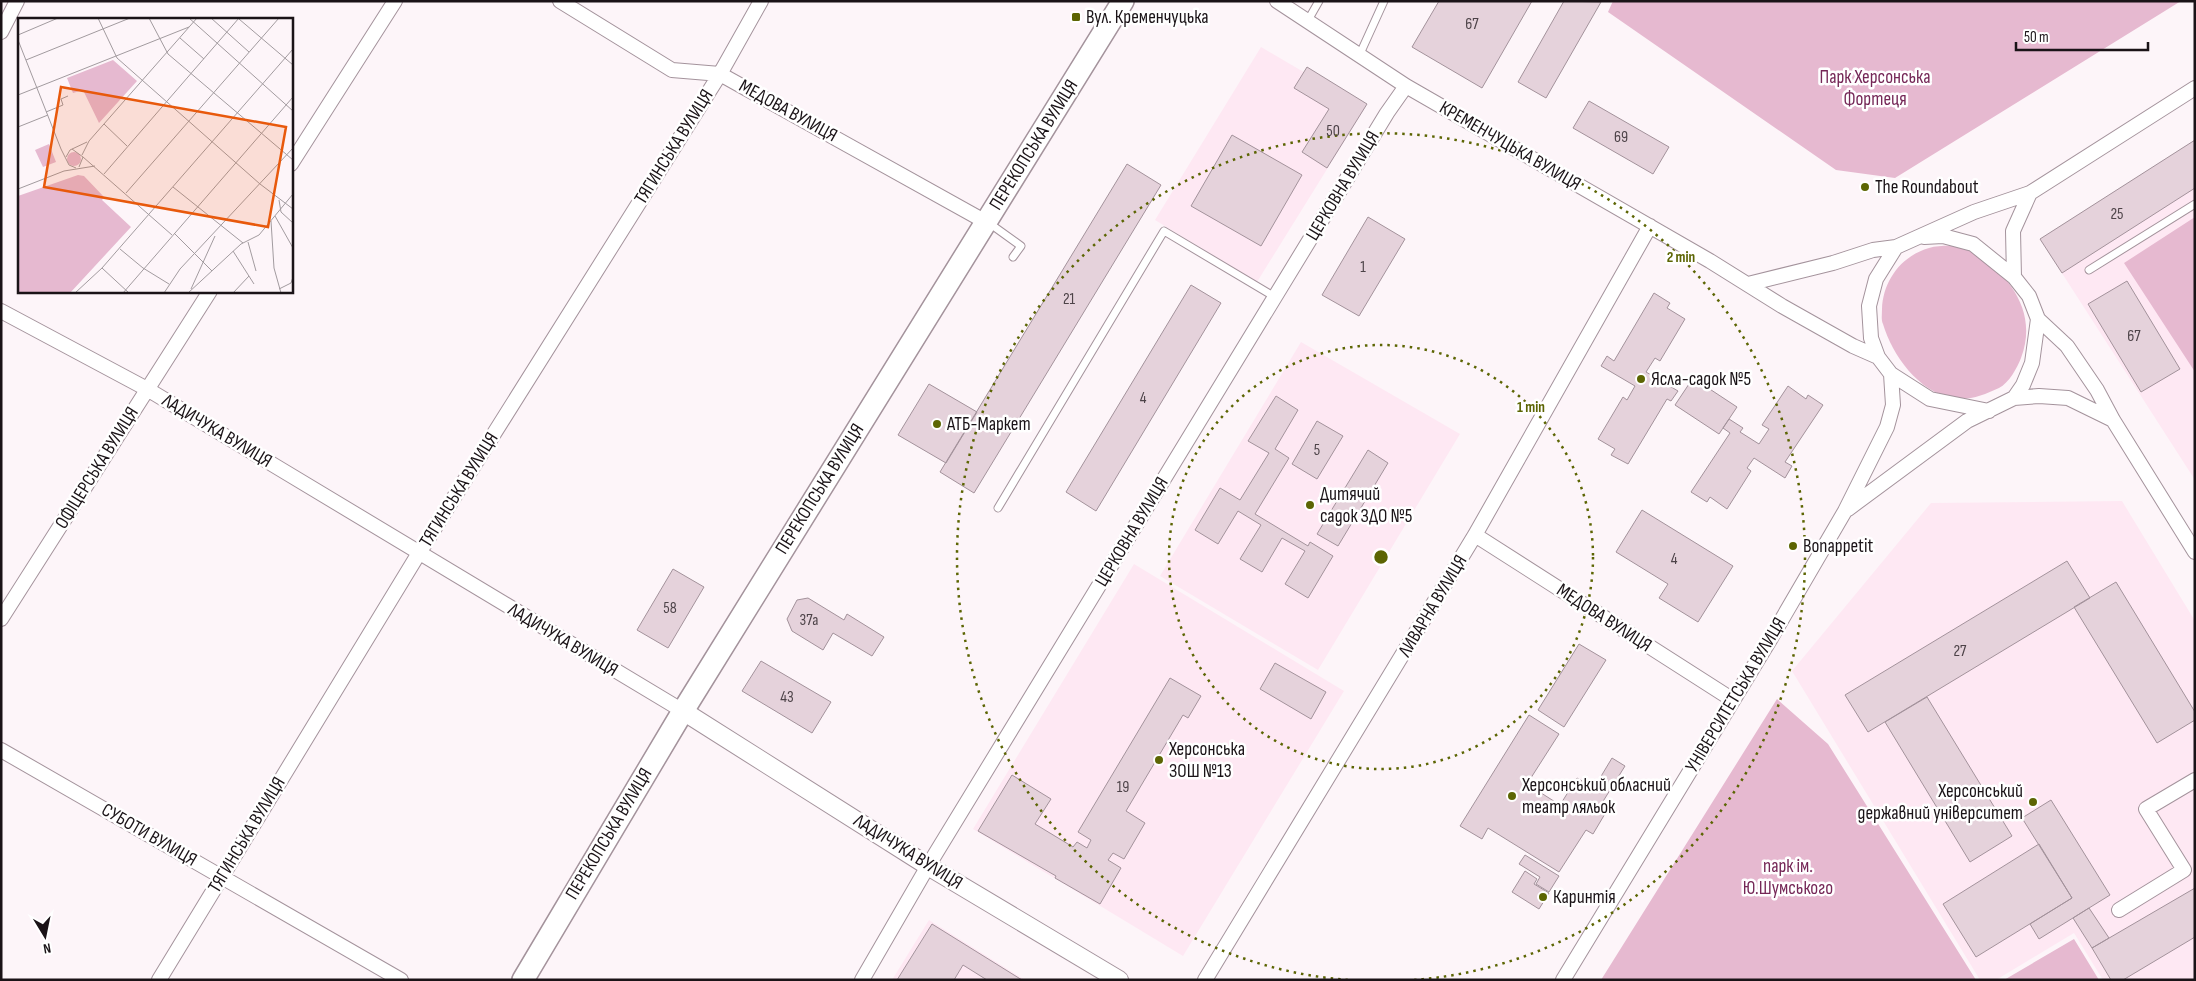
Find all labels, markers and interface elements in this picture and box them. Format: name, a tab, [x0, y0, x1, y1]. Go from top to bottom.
place label: Вул. Кременчуцька	[1086, 6, 1209, 29]
marker: Вул. Кременчуцька	[1070, 11, 1082, 23]
house number: 67	[1465, 15, 1479, 34]
inset map	[18, 18, 292, 292]
scale bar	[2016, 20, 2148, 52]
text: 50 m	[2024, 28, 2049, 47]
park label: Парк Херсонська Фортеця	[1820, 66, 1931, 111]
street label: МЕДОВА ВУЛИЦЯ	[735, 75, 841, 147]
street label: ПЕРЕКОПСЬКА ВУЛИЦЯ	[985, 76, 1083, 214]
street label: ТЯГИНСЬКА ВУЛИЦЯ	[630, 85, 718, 209]
street label: КРЕМЕНЧУЦЬКА ВУЛИЦЯ	[1435, 96, 1585, 196]
house number: 50	[1326, 122, 1340, 141]
street label: ЦЕРКОВНА ВУЛИЦЯ	[1301, 127, 1385, 245]
house number: 69	[1614, 128, 1628, 147]
place label: The Roundabout	[1875, 176, 1979, 199]
marker: The Roundabout	[1859, 181, 1871, 193]
house number: 25	[2110, 205, 2124, 224]
text: 2 min	[1667, 248, 1695, 267]
house number: 1	[1360, 258, 1366, 277]
house number: 21	[1063, 290, 1076, 309]
house number: 67	[2127, 327, 2141, 346]
place label: Ясла-садок №5	[1651, 368, 1751, 391]
marker: Ясла-садок №5	[1635, 373, 1647, 385]
street label: ЛАДИЧУКА ВУЛИЦЯ	[157, 389, 276, 473]
house number: 4	[1140, 389, 1147, 408]
text: 1 min	[1517, 398, 1545, 417]
street label: ОФІЦЕРСЬКА ВУЛИЦЯ	[50, 403, 144, 533]
place label: АТБ-Маркет	[946, 413, 1031, 436]
marker: АТБ-Маркет	[931, 418, 943, 430]
street label: ПЕРЕКОПСЬКА ВУЛИЦЯ	[771, 420, 869, 558]
street label: ТЯГИНСЬКА ВУЛИЦЯ	[415, 428, 503, 552]
house number: 5	[1314, 441, 1320, 460]
street label: ЦЕРКОВНА ВУЛИЦЯ	[1090, 473, 1174, 591]
place label: Дитячий садок ЗДО №5	[1320, 483, 1412, 528]
marker: Дитячий садок ЗДО №5	[1304, 499, 1316, 511]
place label: Bonappetit	[1803, 535, 1873, 558]
marker: Bonappetit	[1787, 540, 1799, 552]
centre of rings	[1372, 548, 1390, 566]
house number: 4	[1671, 550, 1678, 569]
street label: ЛИВАРНА ВУЛИЦЯ	[1393, 551, 1472, 662]
street label: МЕДОВА ВУЛИЦЯ	[1552, 579, 1656, 657]
street label: ЛАДИЧУКА ВУЛИЦЯ	[503, 598, 622, 682]
house number: 58	[663, 599, 677, 618]
house number: 37а	[799, 611, 819, 630]
street label: УНІВЕРСИТЕТСЬКА ВУЛИЦЯ	[1681, 613, 1791, 777]
house number: 27	[1953, 642, 1967, 661]
house number: 43	[780, 688, 794, 707]
place label: Херсонська ЗОШ №13	[1168, 738, 1245, 783]
marker: Херсонська ЗОШ №13	[1153, 754, 1165, 766]
street label: ПЕРЕКОПСЬКА ВУЛИЦЯ	[561, 764, 657, 904]
street label: ТЯГИНСЬКА ВУЛИЦЯ	[203, 773, 291, 897]
place label: Херсонський обласний театр ляльок	[1521, 774, 1671, 819]
house number: 19	[1117, 778, 1129, 797]
place label: Херсонський державний університет	[1858, 780, 2023, 825]
marker: Херсонський обласний театр ляльок	[1506, 790, 1518, 802]
marker: Херсонський державний університет	[2027, 796, 2039, 808]
street label: СУБОТИ ВУЛИЦЯ	[97, 798, 201, 872]
street label: ЛАДИЧУКА ВУЛИЦЯ	[848, 809, 967, 895]
park label: парк ім. Ю.Шумського	[1743, 855, 1833, 900]
place label: Каринтія	[1553, 886, 1616, 909]
marker: Каринтія	[1537, 891, 1549, 903]
north arrow	[20, 911, 70, 961]
text: N	[42, 939, 52, 957]

